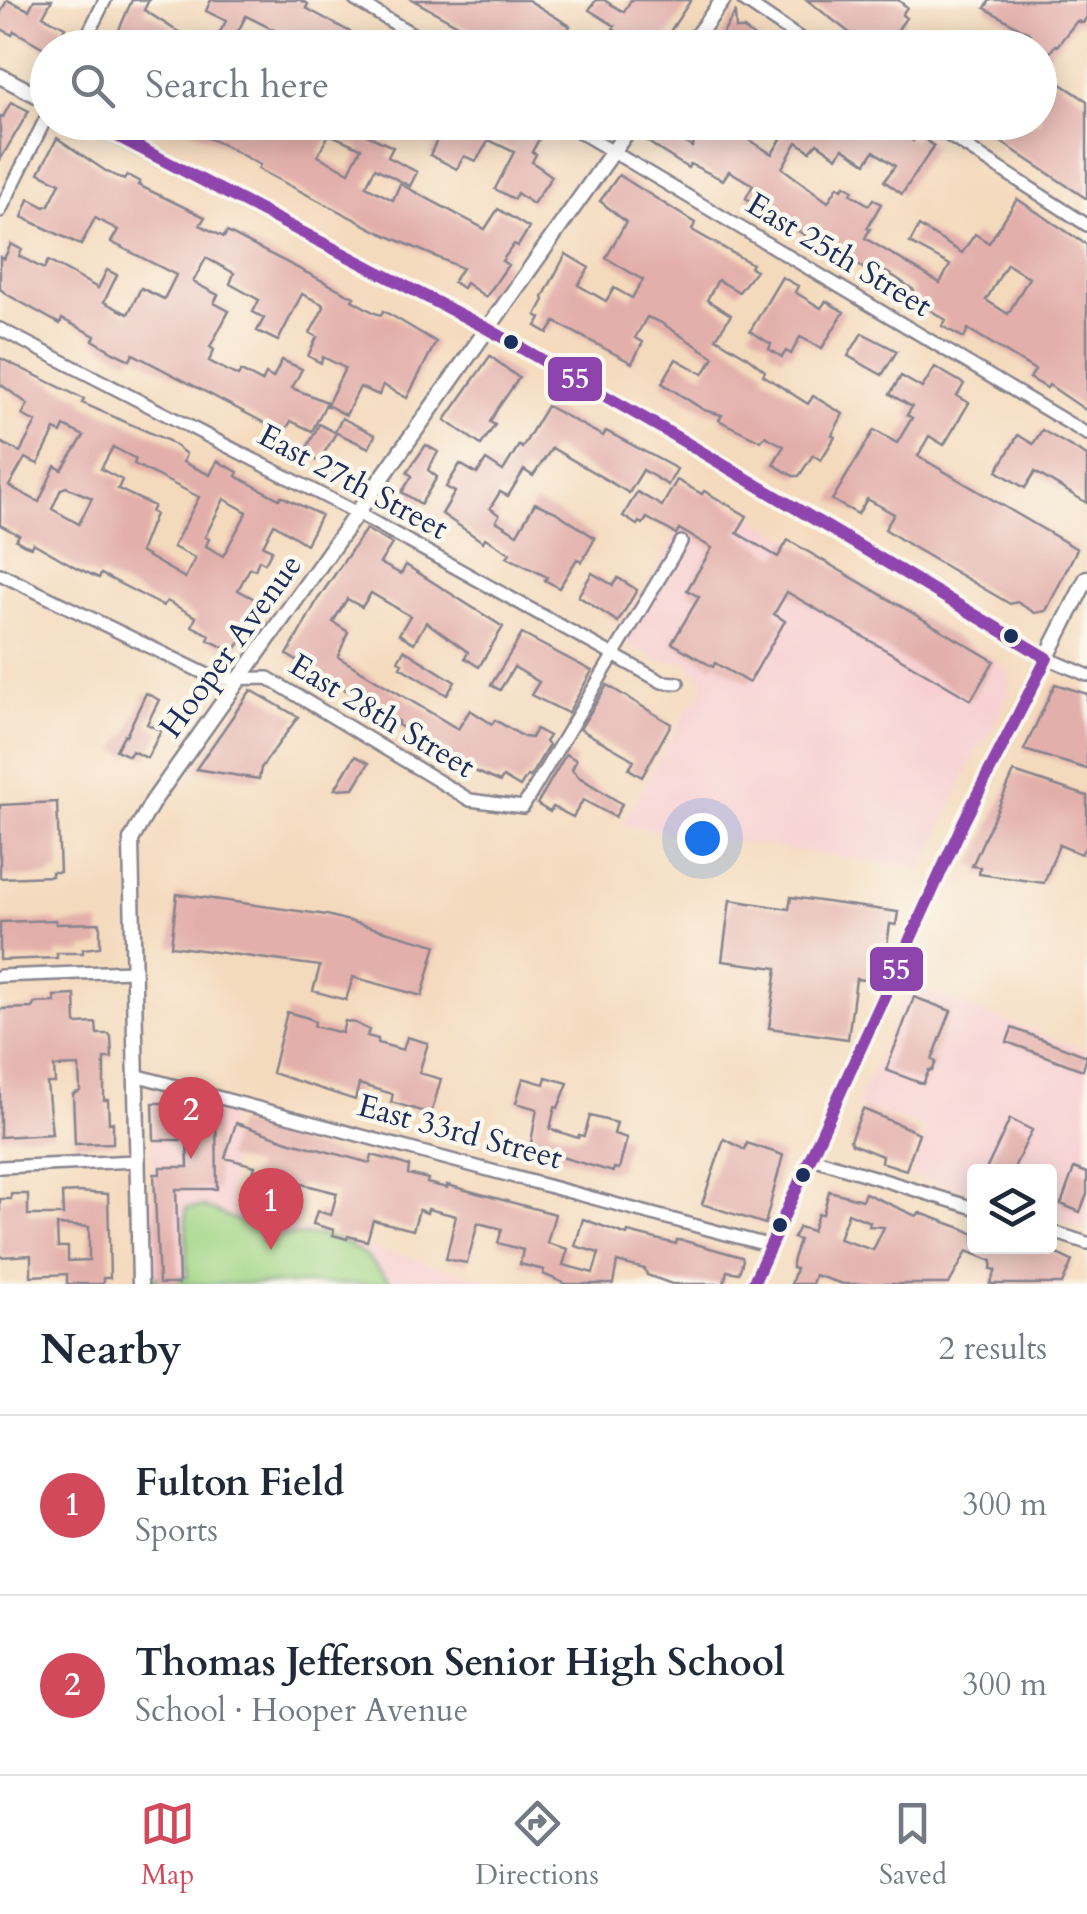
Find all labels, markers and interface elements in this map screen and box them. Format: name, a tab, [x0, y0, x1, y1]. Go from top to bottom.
search box	[30, 30, 1057, 140]
icon: search	[65, 58, 120, 113]
text: Search here	[145, 59, 329, 111]
street label: East 25th Street	[738, 182, 940, 328]
unlabelled marker	[501, 332, 521, 352]
line badge: 55	[546, 355, 604, 403]
text: 55	[561, 360, 589, 398]
street label: East 27th Street	[250, 414, 456, 550]
street label: Hooper Avenue	[149, 545, 313, 747]
unlabelled marker	[1001, 626, 1021, 646]
street label: East 28th Street	[281, 643, 483, 789]
your location	[677, 813, 728, 864]
line badge: 55	[868, 945, 925, 993]
text: 55	[882, 951, 910, 989]
pin: 2	[158, 1076, 224, 1159]
street label: East 33rd Street	[353, 1084, 567, 1180]
map controls	[967, 1164, 1057, 1254]
button: layers	[967, 1164, 1057, 1254]
unlabelled marker	[793, 1165, 813, 1185]
pin: 1	[238, 1168, 304, 1250]
unlabelled marker	[770, 1215, 790, 1235]
text: Nearby	[40, 1321, 182, 1378]
text: 2 results	[939, 1327, 1047, 1371]
text: Fulton Field	[135, 1457, 345, 1509]
text: 1	[64, 1483, 81, 1527]
text: 300 m	[962, 1483, 1047, 1527]
text: Sports	[135, 1509, 218, 1553]
text: Thomas Jefferson Senior High School	[135, 1637, 785, 1689]
text: 2	[64, 1663, 81, 1707]
text: 300 m	[962, 1663, 1047, 1707]
text: School · Hooper Avenue	[135, 1689, 468, 1733]
tab: Map	[140, 1796, 195, 1894]
tab: Directions	[475, 1796, 599, 1894]
tab: Saved	[879, 1796, 947, 1894]

